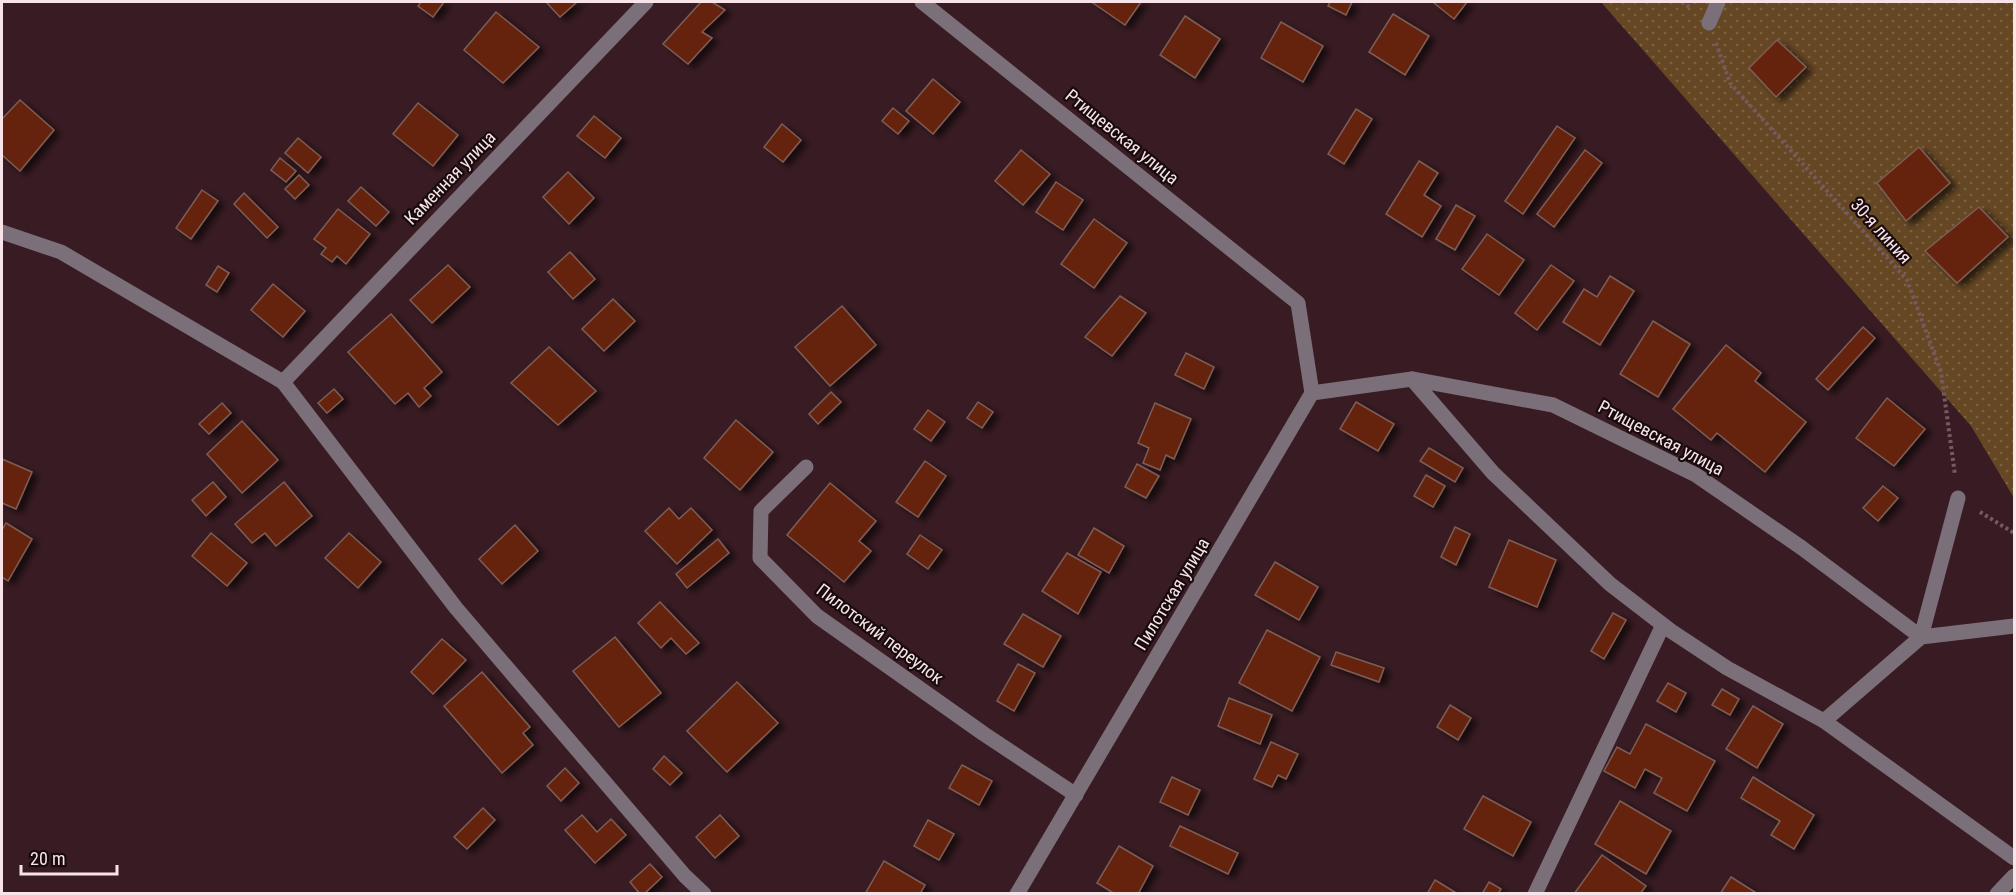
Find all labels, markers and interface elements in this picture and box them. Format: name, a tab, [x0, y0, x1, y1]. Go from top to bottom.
street label: Ртищевская улица	[1062, 85, 1183, 189]
street label: Каменная улица	[400, 126, 500, 229]
street label: 30-я линия	[1847, 194, 1916, 268]
street label: Ртищевская улица	[1595, 396, 1728, 480]
street label: Пилотская улица	[1130, 534, 1213, 654]
street label: Пилотский переулок	[813, 579, 948, 688]
scale bar	[21, 838, 117, 876]
text: 20 m	[30, 848, 65, 869]

